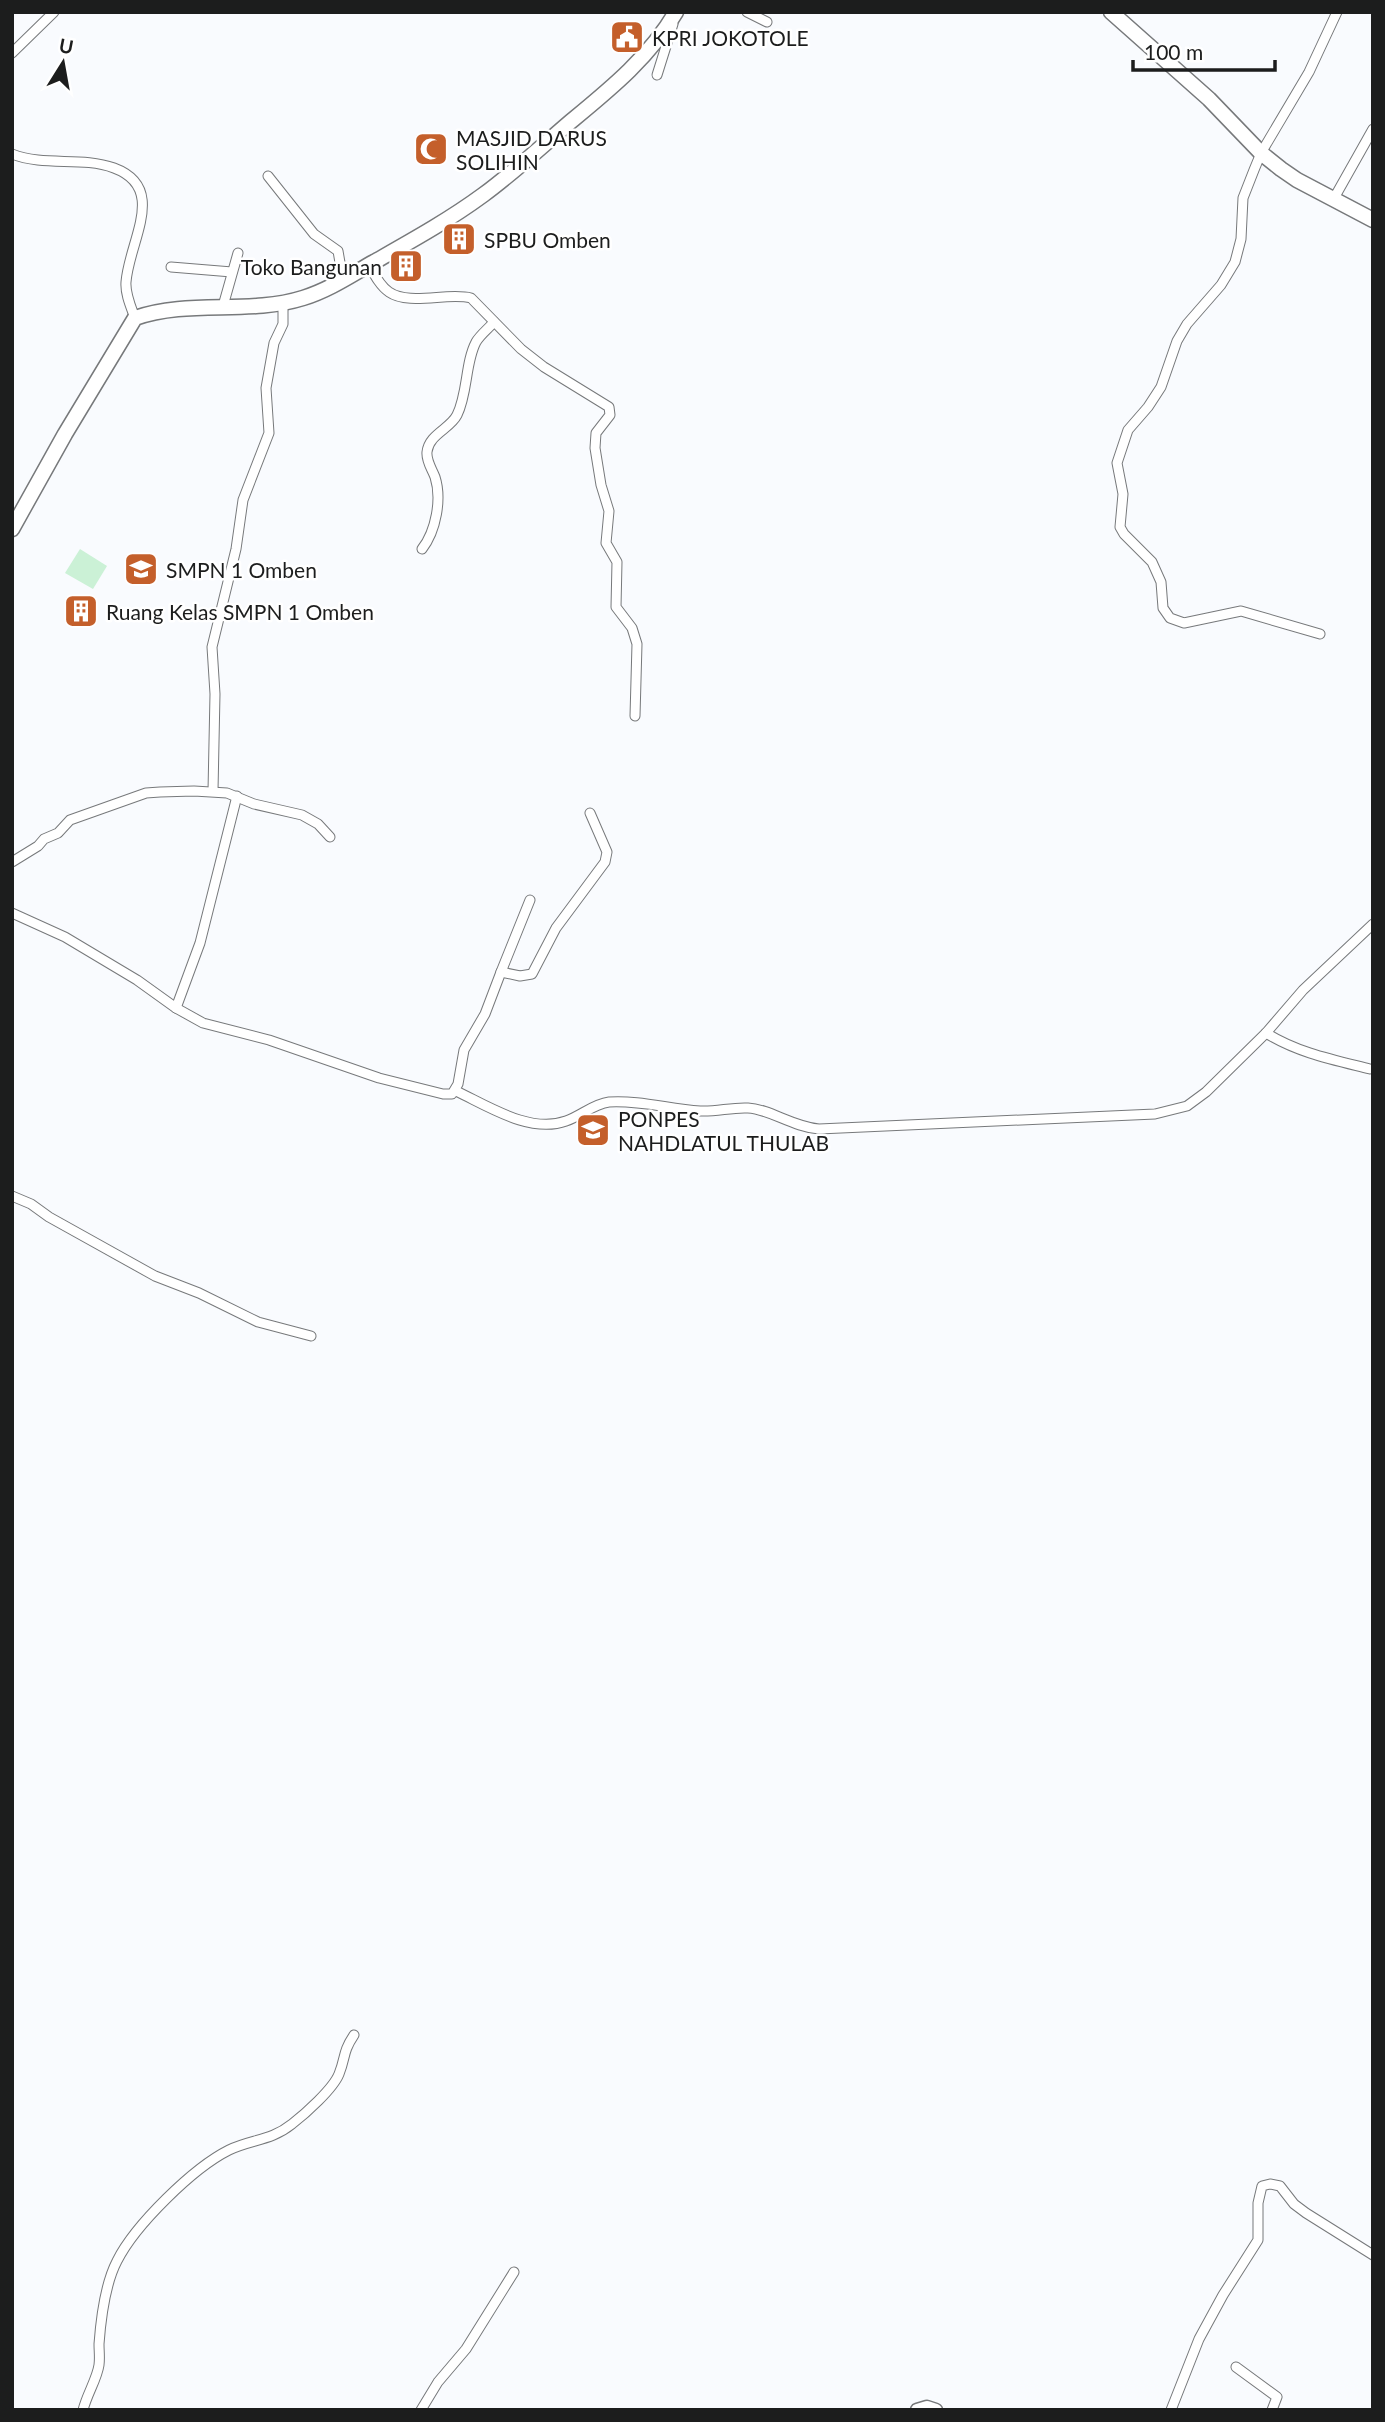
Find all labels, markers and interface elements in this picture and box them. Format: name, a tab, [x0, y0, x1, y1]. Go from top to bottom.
public building icon: KPRI JOKOTOLE	[608, 18, 646, 56]
place label: KPRI JOKOTOLE	[652, 25, 809, 50]
north arrow	[28, 28, 98, 98]
scale bar	[1133, 28, 1275, 72]
text: U	[57, 33, 75, 58]
text: 100 m	[1144, 39, 1203, 64]
place label: MASJID DARUS SOLIHIN	[456, 125, 607, 174]
mosque icon: MASJID DARUS SOLIHIN	[412, 130, 450, 168]
building icon: SPBU Omben	[440, 220, 478, 258]
place label: SPBU Omben	[484, 227, 611, 252]
building icon: Toko Bangunan	[387, 247, 425, 285]
place label: Toko Bangunan	[241, 254, 382, 279]
school or university icon: SMPN 1 Omben	[122, 550, 160, 588]
place label: SMPN 1 Omben	[166, 557, 317, 582]
building icon: Ruang Kelas SMPN 1 Omben	[62, 592, 100, 630]
place label: Ruang Kelas SMPN 1 Omben	[106, 599, 374, 624]
place label: PONPES NAHDLATUL THULAB	[618, 1106, 829, 1155]
school or university icon: PONPES NAHDLATUL THULAB	[574, 1111, 612, 1149]

